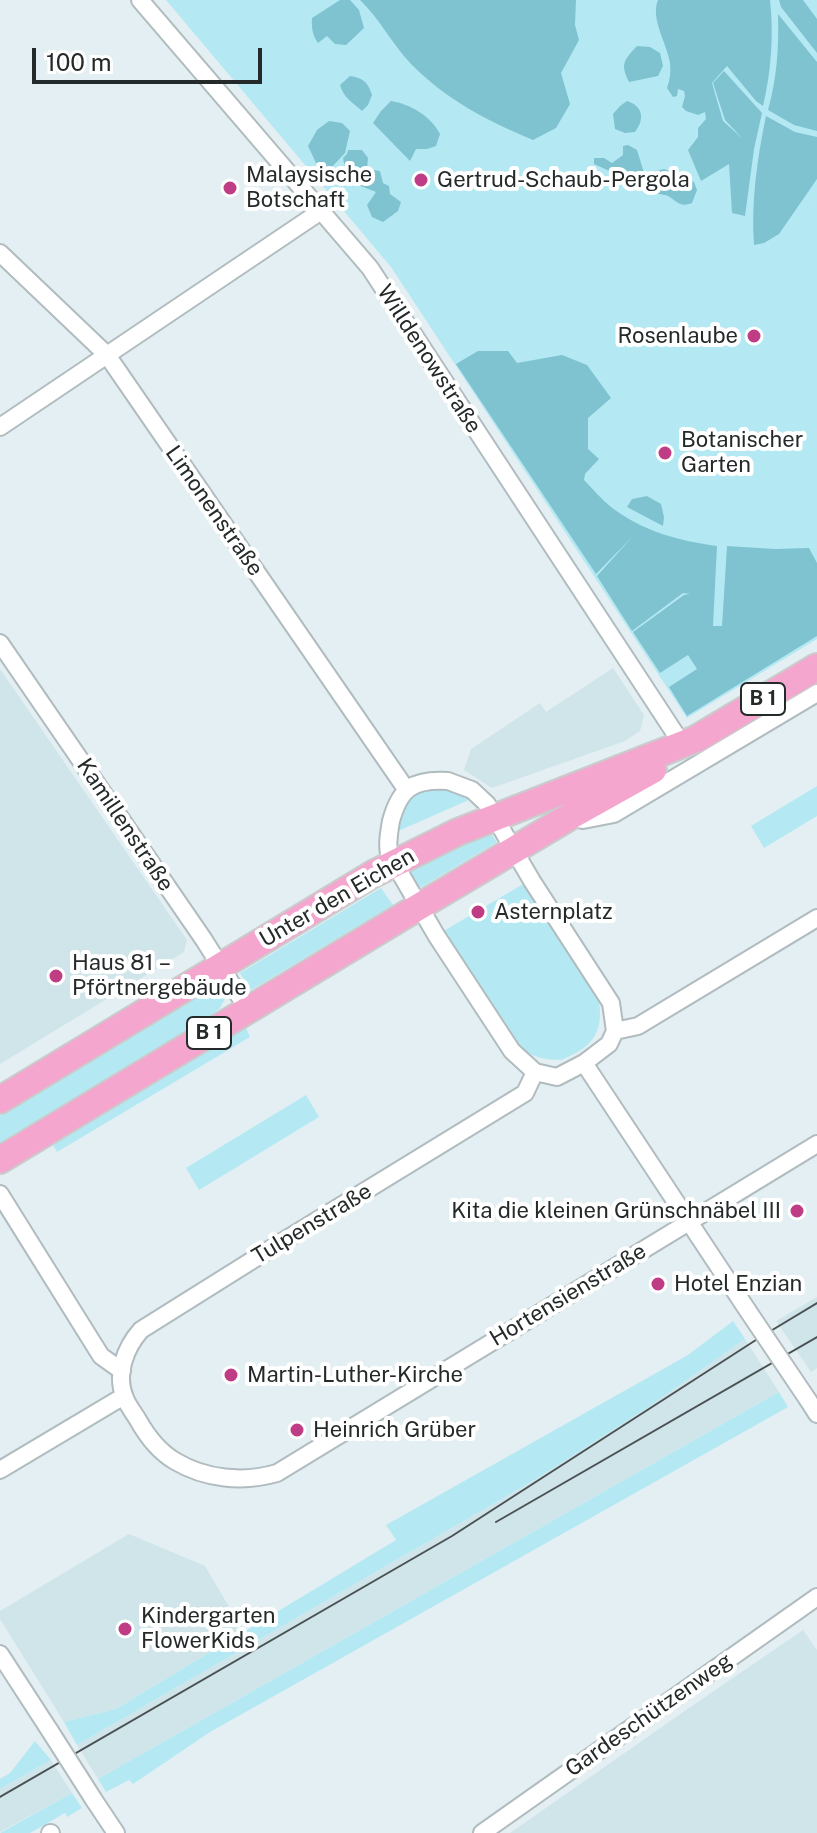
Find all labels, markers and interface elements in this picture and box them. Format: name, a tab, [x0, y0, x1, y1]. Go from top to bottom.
scale bar	[36, 32, 266, 82]
text: 100 m	[46, 48, 112, 76]
place label: Malaysische Botschaft	[246, 162, 372, 214]
place label: Gertrud-Schaub-Pergola	[437, 167, 690, 193]
marker: Gertrud-Schaub-Pergola	[412, 171, 430, 189]
marker: Malaysische Botschaft	[221, 179, 239, 197]
street label: Willdenowstraße	[371, 280, 487, 438]
place label: Rosenlaube	[618, 323, 738, 349]
marker: Rosenlaube	[745, 327, 763, 345]
place label: Botanischer Garten	[681, 427, 803, 478]
street label: Limonenstraße	[159, 441, 269, 581]
marker: Botanischer Garten	[656, 444, 674, 462]
road number: B 1	[741, 683, 785, 715]
street label: Kamillenstraße	[71, 754, 179, 896]
street label: Unter den Eichen	[255, 843, 419, 953]
place label: Asternplatz	[494, 899, 613, 925]
marker: Asternplatz	[469, 903, 487, 921]
place label: Haus 81 – Pförtnergebäude	[72, 950, 247, 1002]
marker: Haus 81 – Pförtnergebäude	[47, 967, 65, 985]
road number: B 1	[187, 1017, 231, 1049]
street label: Tulpenstraße	[247, 1178, 377, 1270]
place label: Kita die kleinen Grünschnäbel III	[451, 1198, 781, 1224]
marker: Kita die kleinen Grünschnäbel III	[788, 1202, 806, 1220]
street label: Hortensienstraße	[485, 1238, 651, 1352]
place label: Hotel Enzian	[674, 1271, 802, 1297]
marker: Hotel Enzian	[649, 1275, 667, 1293]
place label: Martin-Luther-Kirche	[247, 1362, 463, 1388]
marker: Martin-Luther-Kirche	[222, 1366, 240, 1384]
place label: Heinrich Grüber	[313, 1417, 476, 1443]
marker: Heinrich Grüber	[288, 1421, 306, 1439]
place label: Kindergarten FlowerKids	[141, 1603, 275, 1654]
marker: Kindergarten FlowerKids	[116, 1620, 134, 1638]
street label: Gardeschützenweg	[561, 1648, 737, 1782]

